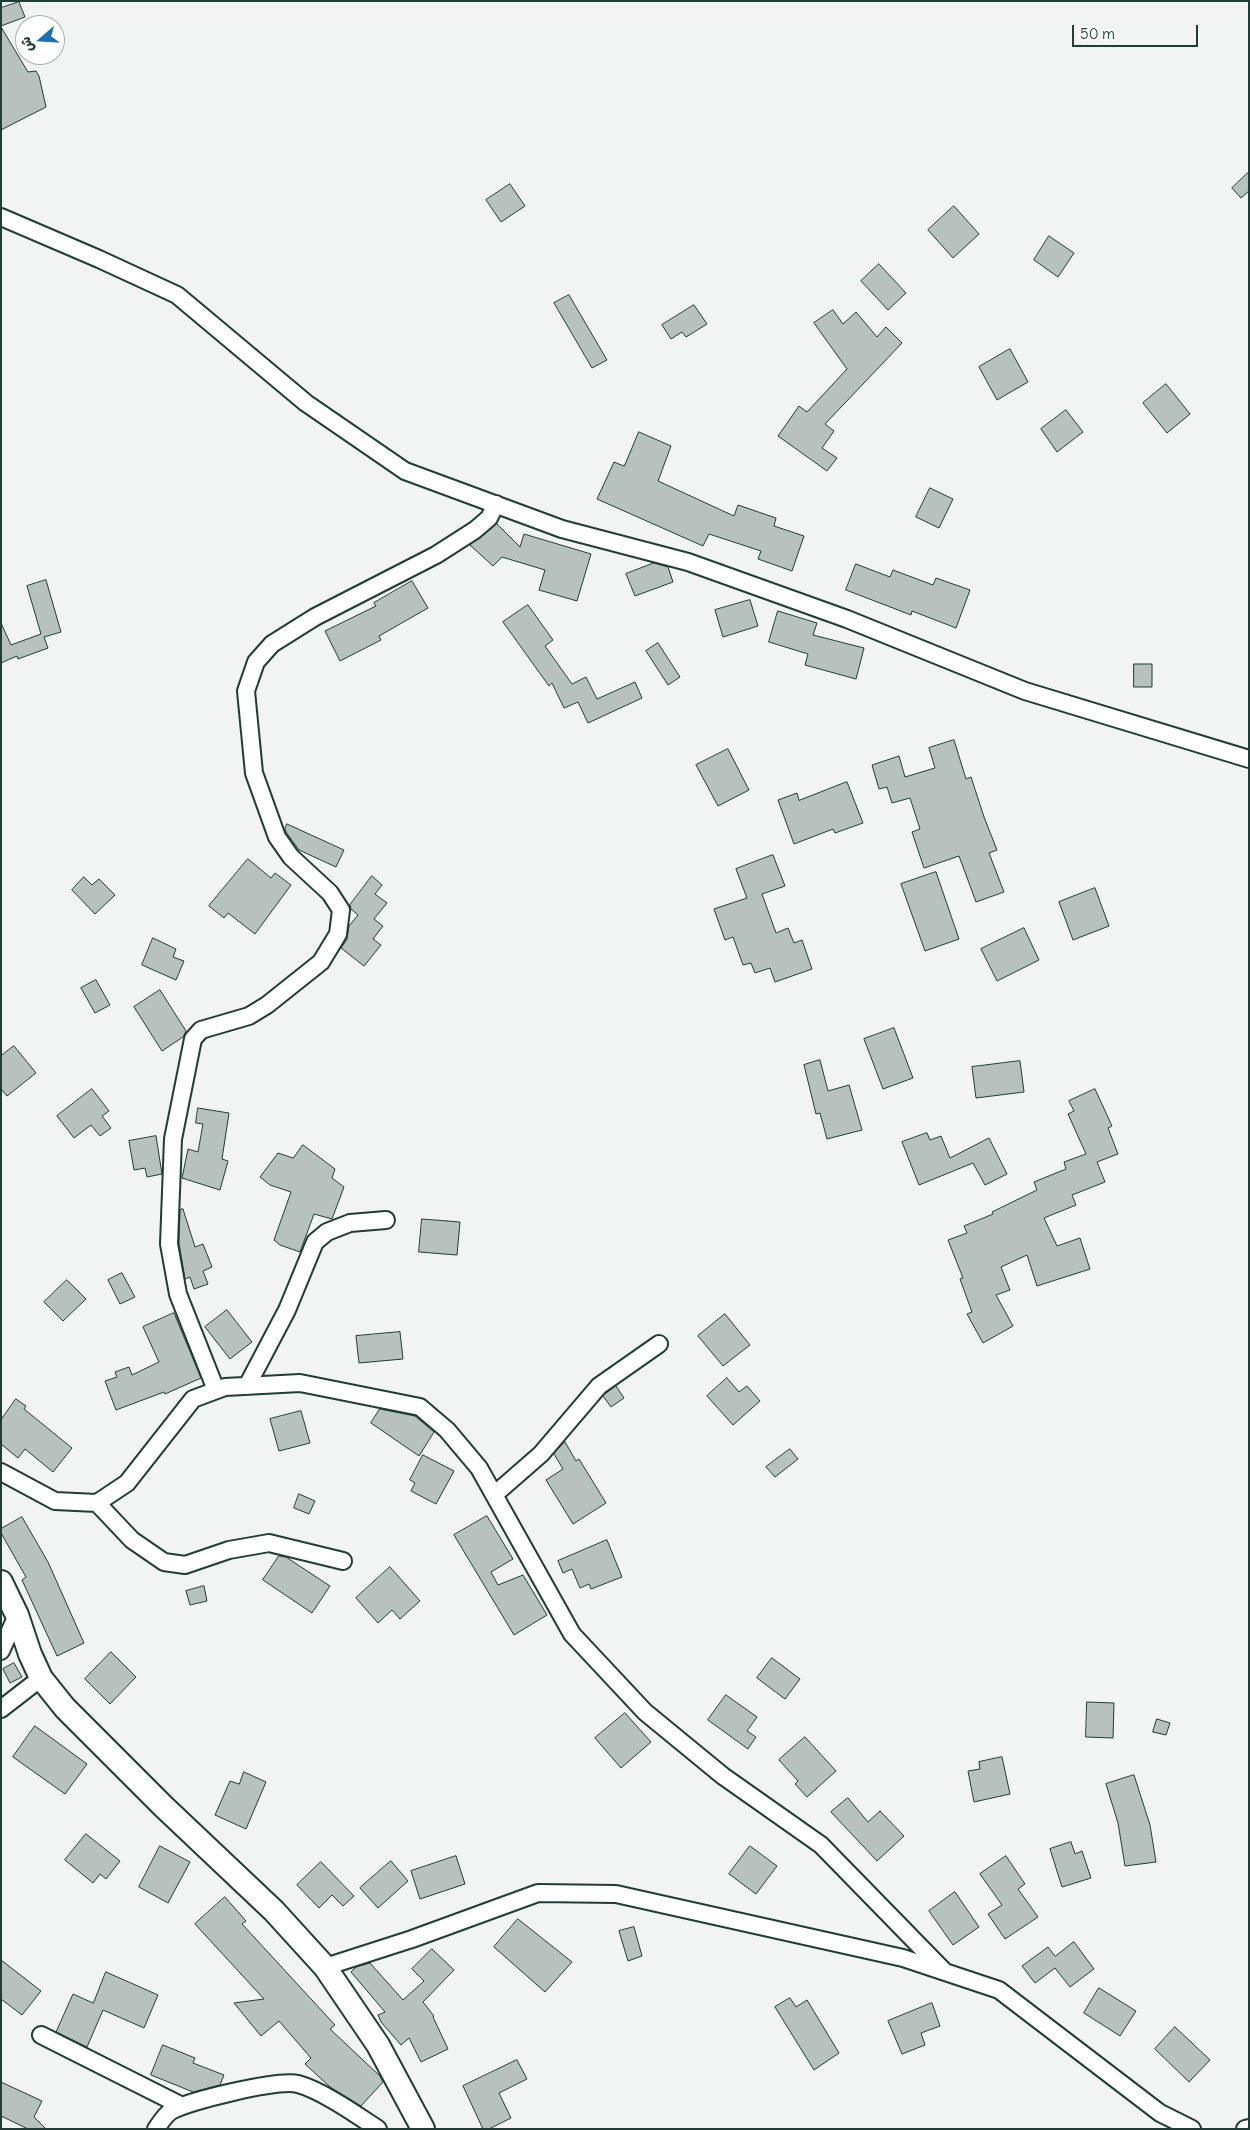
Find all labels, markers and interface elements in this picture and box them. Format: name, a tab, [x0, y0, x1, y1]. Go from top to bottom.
north arrow	[15, 15, 65, 65]
scale bar	[1075, 15, 1201, 47]
text: 50 m	[1080, 24, 1115, 43]
text: ش	[16, 34, 38, 55]

